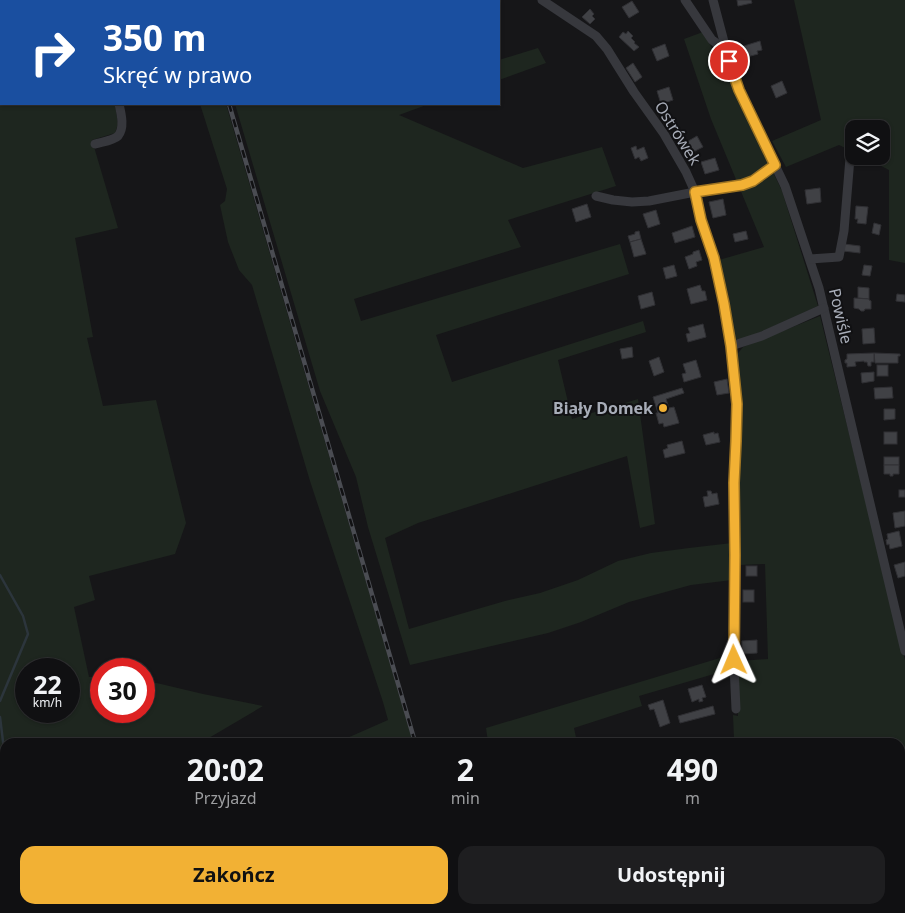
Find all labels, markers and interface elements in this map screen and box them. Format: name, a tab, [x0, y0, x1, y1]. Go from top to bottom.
text: 350 m	[103, 14, 206, 61]
icon: right	[20, 20, 85, 85]
pin	[708, 40, 750, 82]
icon: arrive	[715, 47, 743, 75]
text: Skręć w prawo	[103, 59, 252, 89]
street label: Ostrówek	[650, 97, 707, 170]
map controls	[845, 120, 890, 165]
button: layers	[845, 120, 890, 165]
street label: Powiśle	[824, 286, 858, 346]
place label: Biały Domek	[553, 397, 653, 419]
marker: Biały Domek	[657, 402, 669, 414]
position arrow	[707, 633, 759, 685]
speed limit sign: 30	[90, 658, 155, 723]
text: 22	[33, 667, 62, 701]
text: km/h	[33, 694, 62, 711]
text: 20:02	[187, 749, 264, 790]
text: 2	[457, 749, 474, 790]
text: 490	[667, 749, 718, 790]
text: Przyjazd	[194, 787, 257, 809]
text: min	[451, 787, 480, 809]
text: m	[685, 787, 700, 809]
button: Zakończ	[20, 846, 448, 904]
button: Udostępnij	[458, 846, 885, 904]

